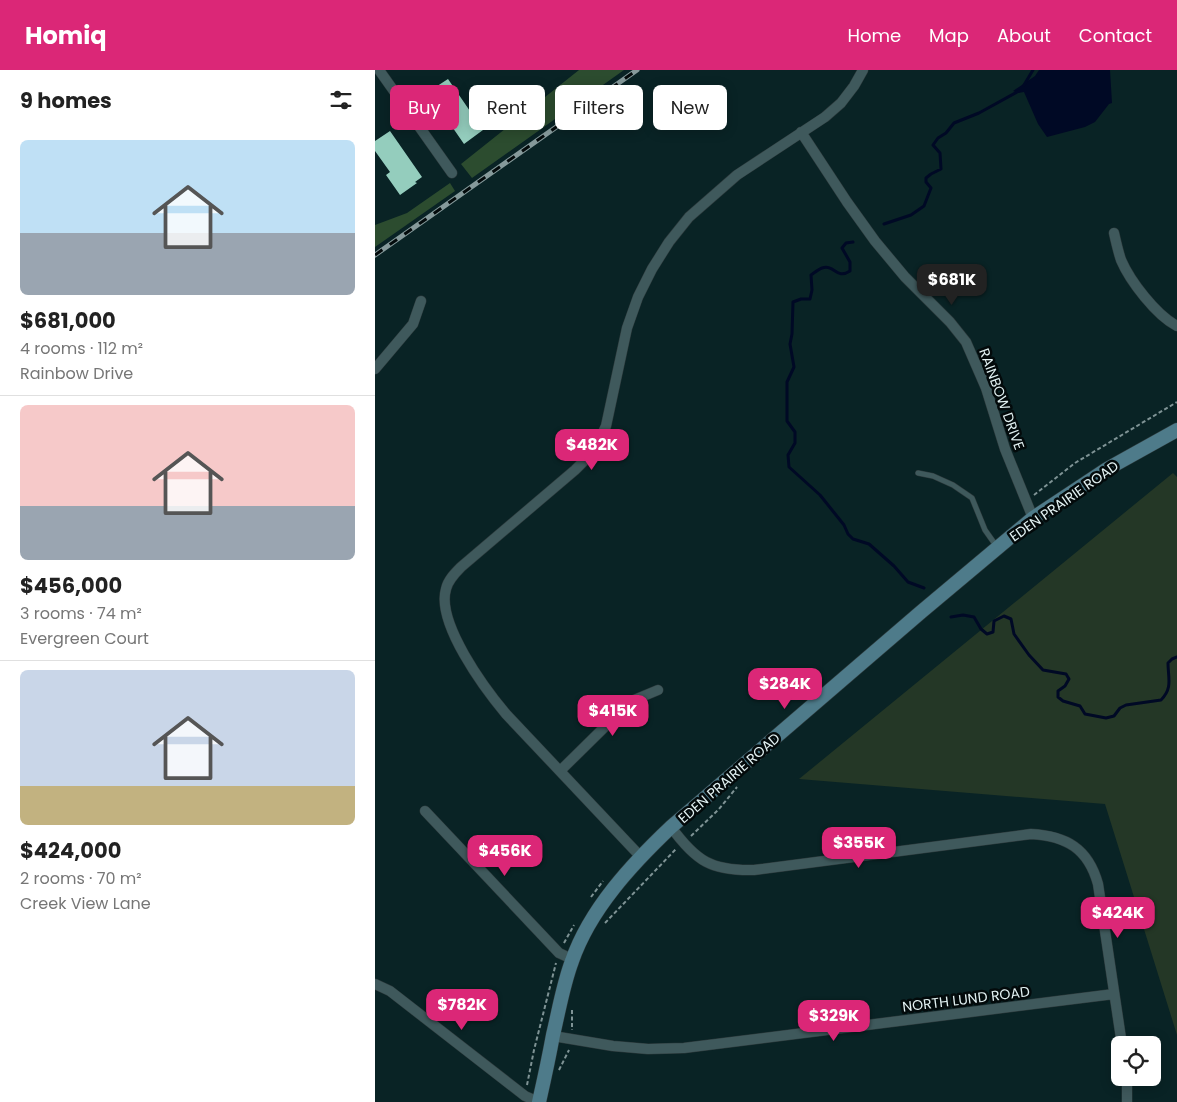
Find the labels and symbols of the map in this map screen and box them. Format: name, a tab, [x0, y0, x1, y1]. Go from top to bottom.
pin: $681K	[917, 264, 987, 306]
street label: RAINBOW DRIVE	[974, 345, 1030, 453]
pin: $482K	[557, 428, 627, 471]
street label: EDEN PRAIRIE ROAD	[1005, 456, 1123, 546]
pin: $284K	[750, 668, 820, 710]
pin: $415K	[578, 694, 648, 737]
street label: EDEN PRAIRIE ROAD	[674, 728, 784, 828]
pin: $355K	[824, 826, 894, 869]
pin: $456K	[470, 834, 540, 877]
pin: $424K	[1083, 896, 1153, 939]
street label: NORTH LUND ROAD	[901, 981, 1031, 1017]
pin: $782K	[427, 988, 497, 1031]
pin: $329K	[799, 1000, 869, 1042]

